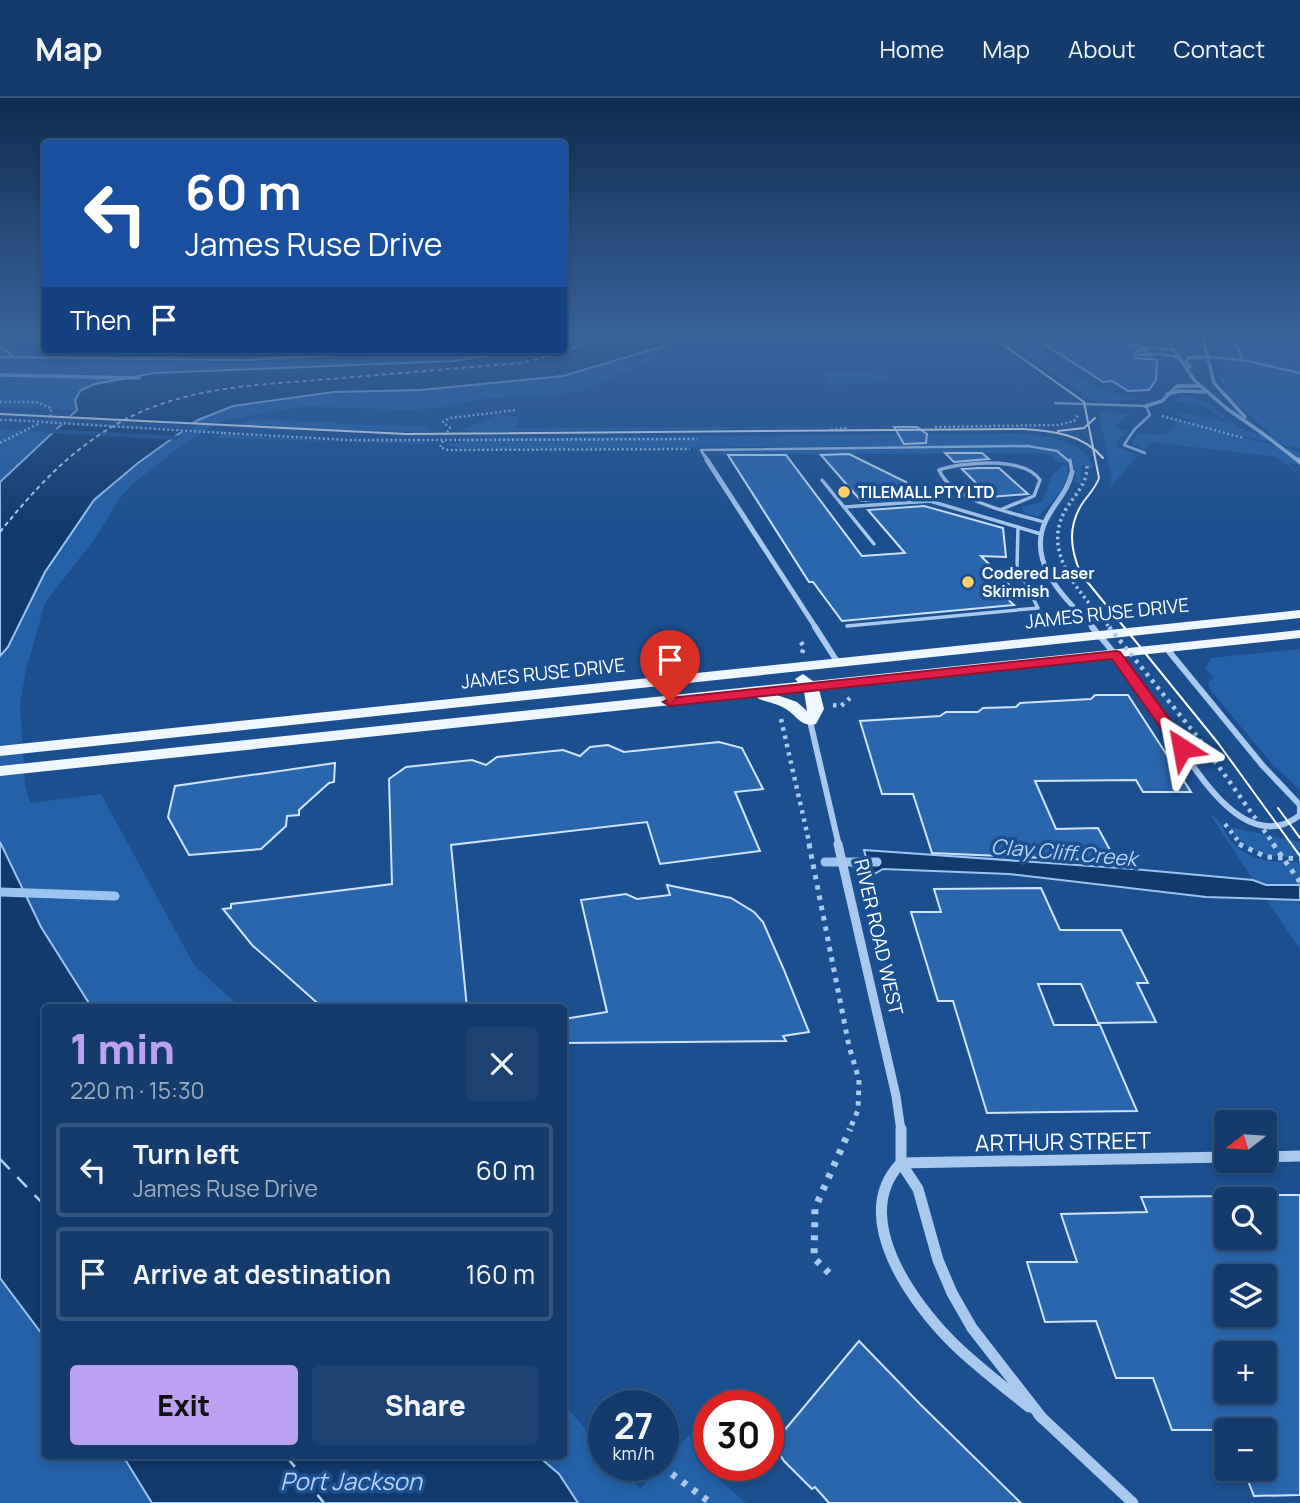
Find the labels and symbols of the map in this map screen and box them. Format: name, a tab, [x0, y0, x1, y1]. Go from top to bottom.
place label: TILEMALL PTY LTD	[858, 481, 995, 503]
marker: TILEMALL PTY LTD	[836, 484, 852, 500]
place label: Codered Laser Skirmish	[982, 562, 1095, 602]
marker: Codered Laser Skirmish	[960, 574, 976, 590]
street label: JAMES RUSE DRIVE	[1024, 591, 1190, 635]
pin	[640, 630, 700, 702]
street label: JAMES RUSE DRIVE	[460, 651, 626, 695]
position arrow	[1145, 711, 1219, 785]
water label: Clay Cliff Creek	[990, 832, 1141, 873]
street label: RIVER ROAD WEST	[848, 856, 910, 1018]
north arrow	[1214, 1110, 1278, 1172]
street label: ARTHUR STREET	[975, 1123, 1152, 1159]
speed limit sign: 30	[693, 1390, 784, 1481]
water label: Port Jackson	[280, 1464, 423, 1497]

